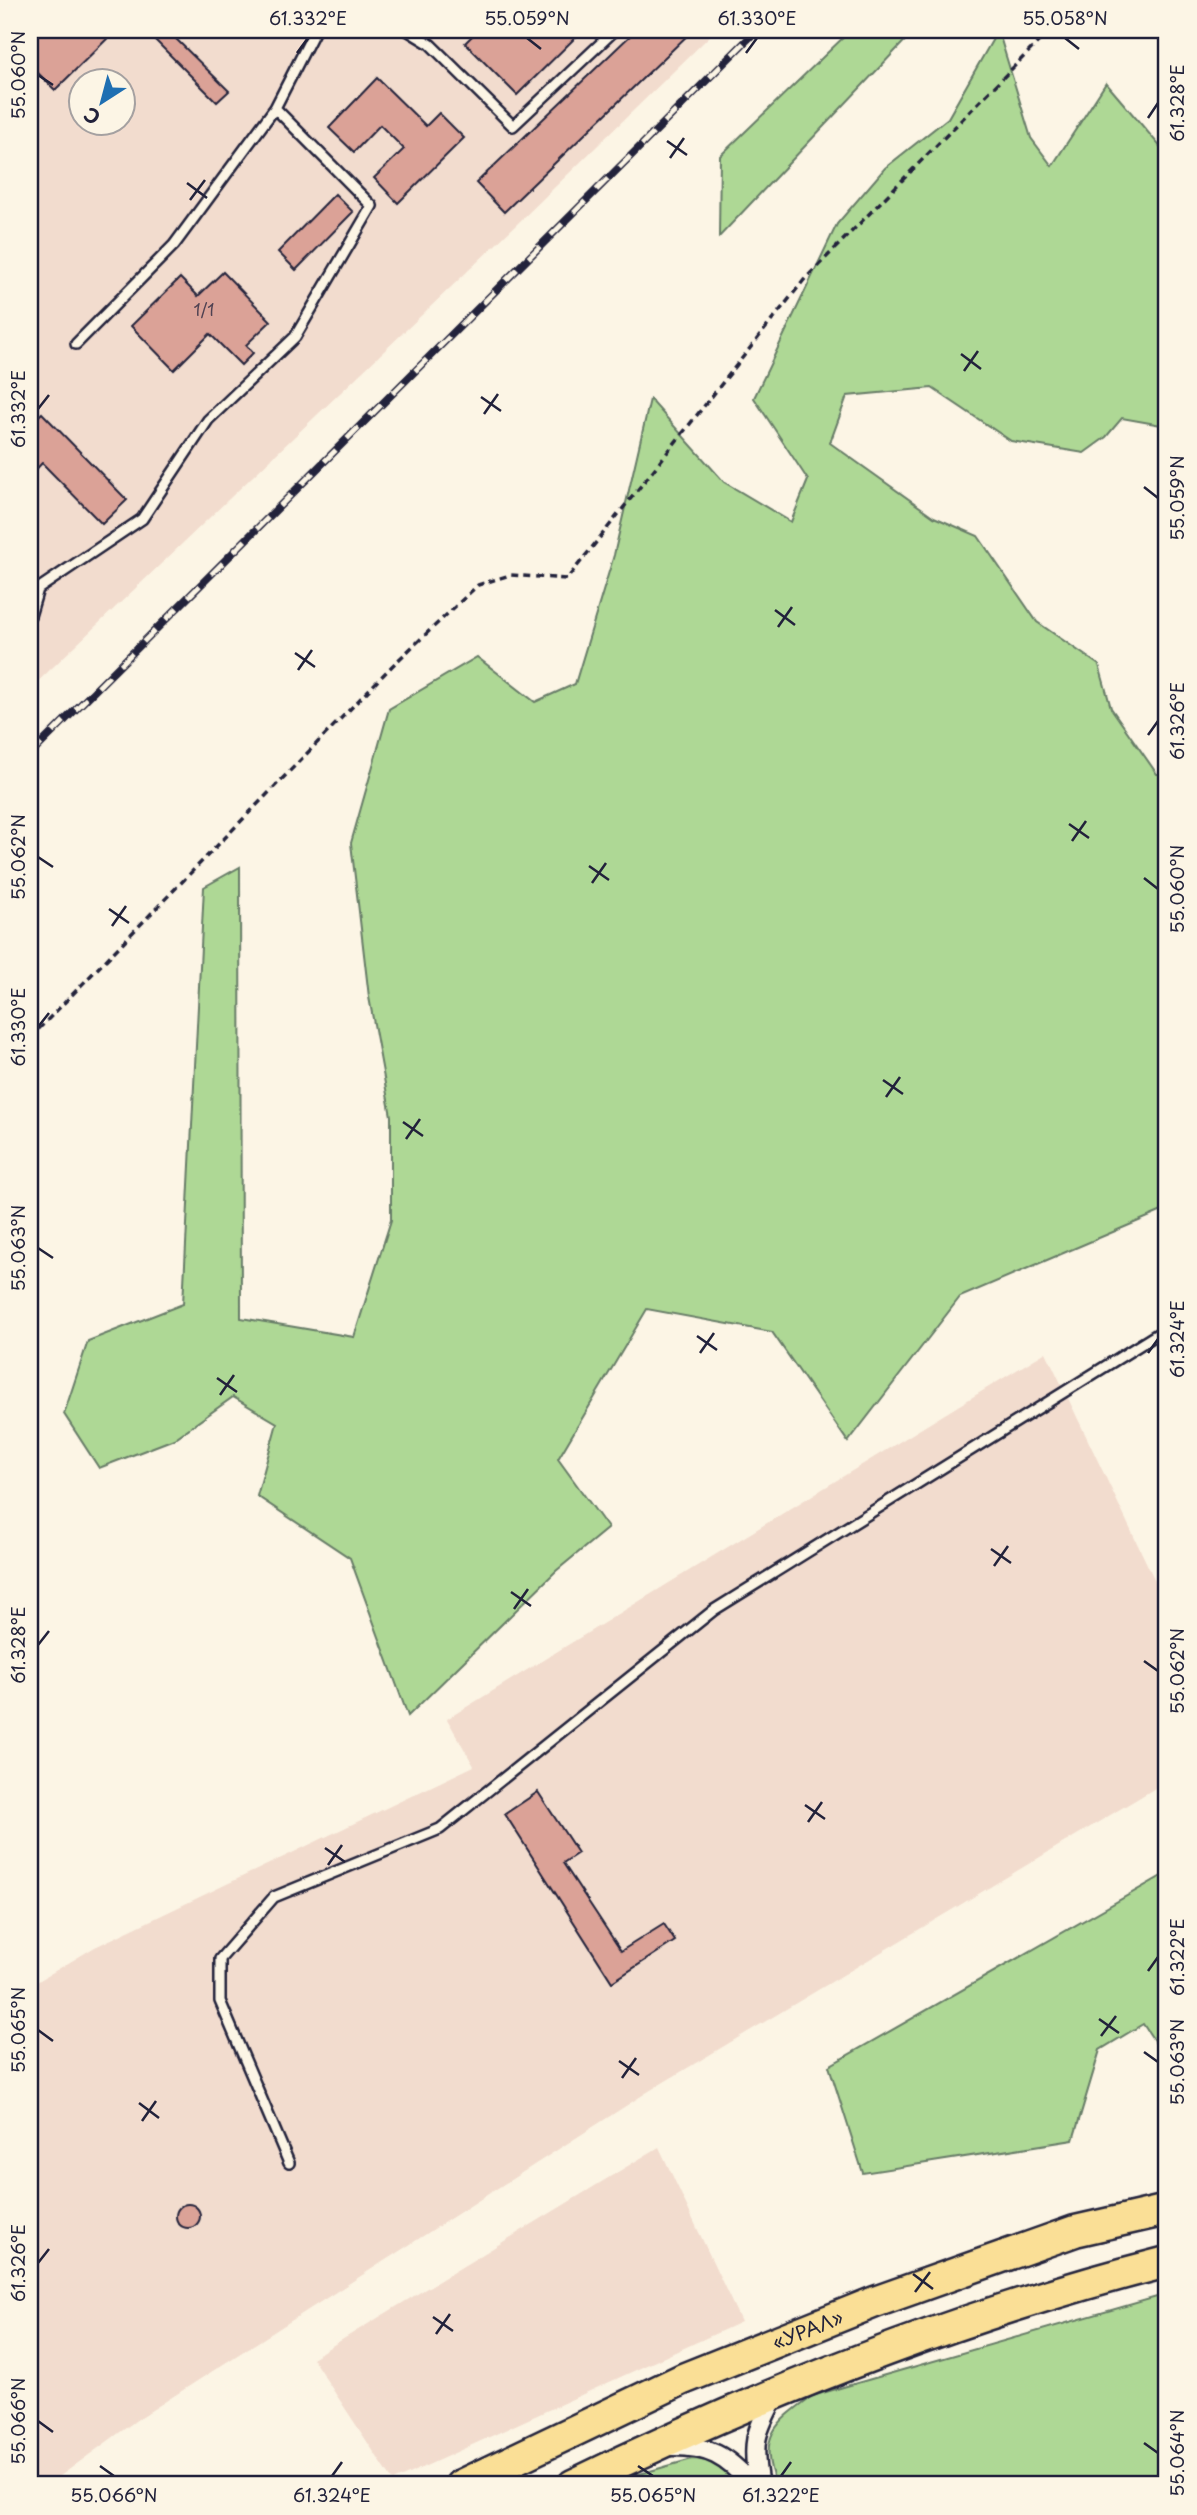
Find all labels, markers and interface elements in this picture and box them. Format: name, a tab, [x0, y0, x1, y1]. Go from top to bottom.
text: 61.332°E	[269, 4, 347, 31]
text: 55.059°N	[484, 4, 570, 31]
text: 61.330°E	[718, 4, 796, 31]
text: 55.058°N	[1022, 4, 1108, 31]
text: 55.060°N	[4, 31, 31, 119]
text: 61.328°E	[1163, 64, 1190, 142]
north arrow	[66, 66, 136, 136]
text: С	[77, 101, 105, 132]
house number: 1/1	[194, 297, 214, 321]
text: 61.332°E	[4, 370, 31, 448]
text: 55.059°N	[1163, 455, 1190, 541]
text: 61.326°E	[1163, 682, 1190, 760]
text: 55.062°N	[4, 814, 31, 900]
text: 55.060°N	[1163, 845, 1190, 933]
text: 61.330°E	[4, 988, 31, 1066]
text: 55.063°N	[4, 1205, 31, 1291]
text: 61.324°E	[1163, 1300, 1190, 1378]
text: 61.328°E	[4, 1606, 31, 1684]
text: 55.062°N	[1163, 1628, 1190, 1714]
text: 61.322°E	[1163, 1918, 1190, 1996]
text: 55.065°N	[4, 1987, 31, 2073]
text: 55.063°N	[1163, 2019, 1190, 2105]
text: 61.326°E	[4, 2224, 31, 2302]
street label: «УРАЛ»	[768, 2302, 847, 2356]
text: 55.066°N	[4, 2377, 31, 2465]
text: 55.064°N	[1163, 2409, 1190, 2497]
text: 55.066°N	[70, 2481, 158, 2508]
text: 61.324°E	[293, 2481, 371, 2508]
text: 55.065°N	[610, 2481, 696, 2508]
text: 61.322°E	[742, 2481, 820, 2508]

